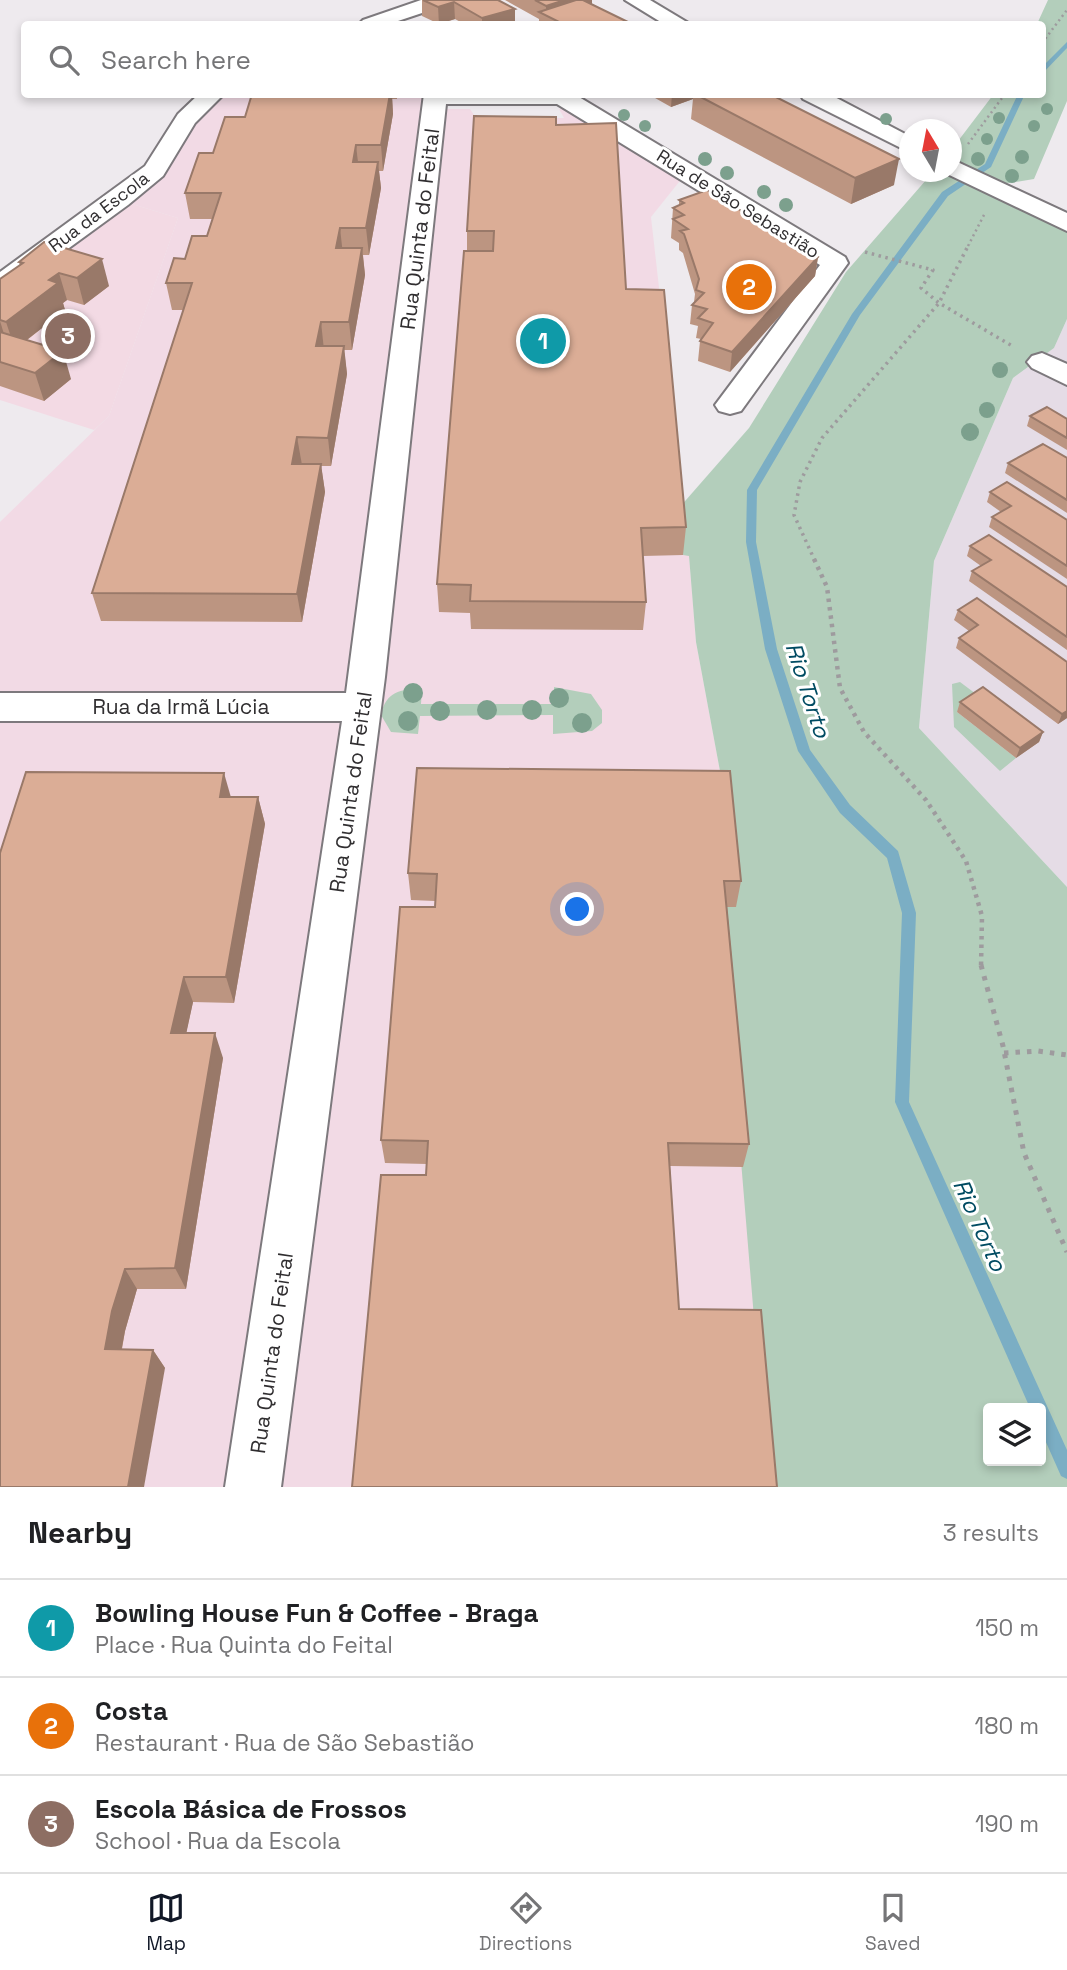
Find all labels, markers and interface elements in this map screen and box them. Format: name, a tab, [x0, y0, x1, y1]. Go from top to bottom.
search box	[21, 21, 1046, 98]
icon: search	[45, 41, 83, 79]
text: Search here	[101, 43, 251, 77]
north arrow	[899, 119, 962, 182]
street label: Rua Quinta do Feital	[394, 127, 445, 331]
street label: Rua de São Sebastião	[653, 144, 824, 263]
street label: Rua da Escola	[44, 166, 154, 257]
pin: 2	[726, 261, 772, 313]
pin: 3	[45, 310, 91, 362]
pin: 1	[520, 315, 566, 367]
water label: Rio Torto	[779, 639, 838, 742]
street label: Rua Quinta do Feital	[323, 690, 378, 894]
street label: Rua da Irmã Lúcia	[92, 693, 270, 720]
your location	[560, 892, 594, 926]
water label: Rio Torto	[946, 1174, 1014, 1277]
street label: Rua Quinta do Feital	[244, 1251, 299, 1455]
map controls	[983, 1403, 1046, 1466]
button: layers	[983, 1403, 1046, 1466]
text: Nearby	[28, 1513, 132, 1552]
text: 3 results	[943, 1518, 1039, 1548]
text: Bowling House Fun & Coffee - Braga	[95, 1596, 539, 1630]
text: 1	[46, 1613, 56, 1643]
text: 150 m	[975, 1613, 1039, 1643]
text: Place · Rua Quinta do Feital	[95, 1630, 393, 1660]
text: Costa	[95, 1694, 168, 1728]
text: 2	[44, 1711, 58, 1741]
text: 180 m	[975, 1711, 1039, 1741]
text: Restaurant · Rua de São Sebastião	[95, 1728, 475, 1758]
text: Escola Básica de Frossos	[95, 1792, 407, 1826]
text: 3	[44, 1809, 58, 1839]
text: 190 m	[975, 1809, 1039, 1839]
text: School · Rua da Escola	[95, 1826, 341, 1856]
tab: Map	[146, 1889, 186, 1956]
tab: Directions	[479, 1889, 572, 1956]
tab: Saved	[865, 1889, 921, 1956]

